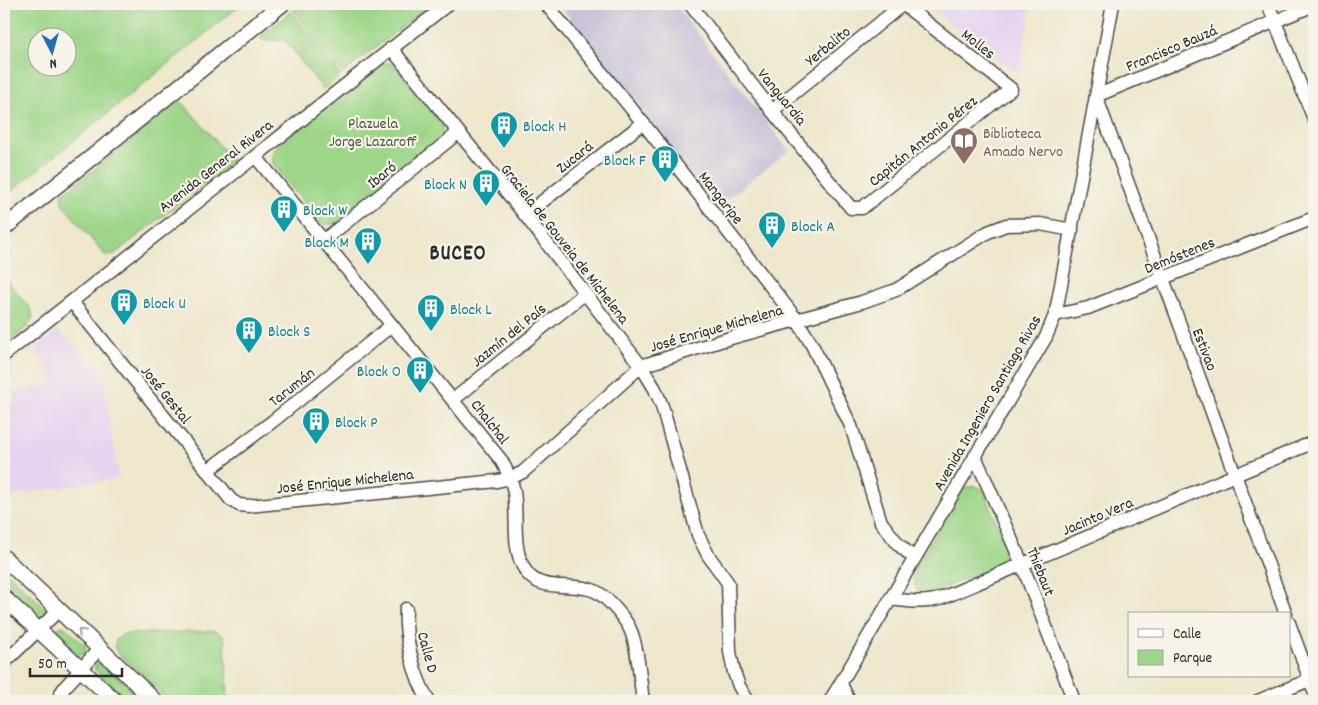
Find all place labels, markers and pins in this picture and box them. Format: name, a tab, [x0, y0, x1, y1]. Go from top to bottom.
building icon: Block H	[489, 110, 519, 149]
place label: Block H	[523, 116, 566, 139]
place label: Biblioteca Amado Nervo	[983, 123, 1063, 164]
library icon: Biblioteca Amado Nervo	[949, 126, 979, 165]
building icon: Block F	[650, 144, 680, 183]
place label: Block F	[604, 150, 646, 173]
building icon: Block N	[471, 168, 501, 207]
place label: Block N	[424, 174, 467, 197]
building icon: Block W	[269, 194, 299, 233]
place label: Block W	[303, 200, 348, 223]
building icon: Block A	[757, 210, 787, 249]
place label: Block A	[791, 216, 835, 239]
building icon: Block M	[353, 226, 383, 265]
place label: Block M	[304, 232, 349, 255]
building icon: Block U	[109, 287, 139, 326]
place label: Block U	[143, 293, 186, 316]
building icon: Block L	[416, 293, 446, 332]
place label: Block L	[450, 299, 492, 322]
building icon: Block S	[234, 315, 264, 354]
place label: Block S	[268, 321, 310, 344]
building icon: Block O	[405, 355, 435, 394]
place label: Block O	[357, 361, 401, 384]
building icon: Block P	[301, 406, 331, 445]
place label: Block P	[335, 412, 377, 435]

